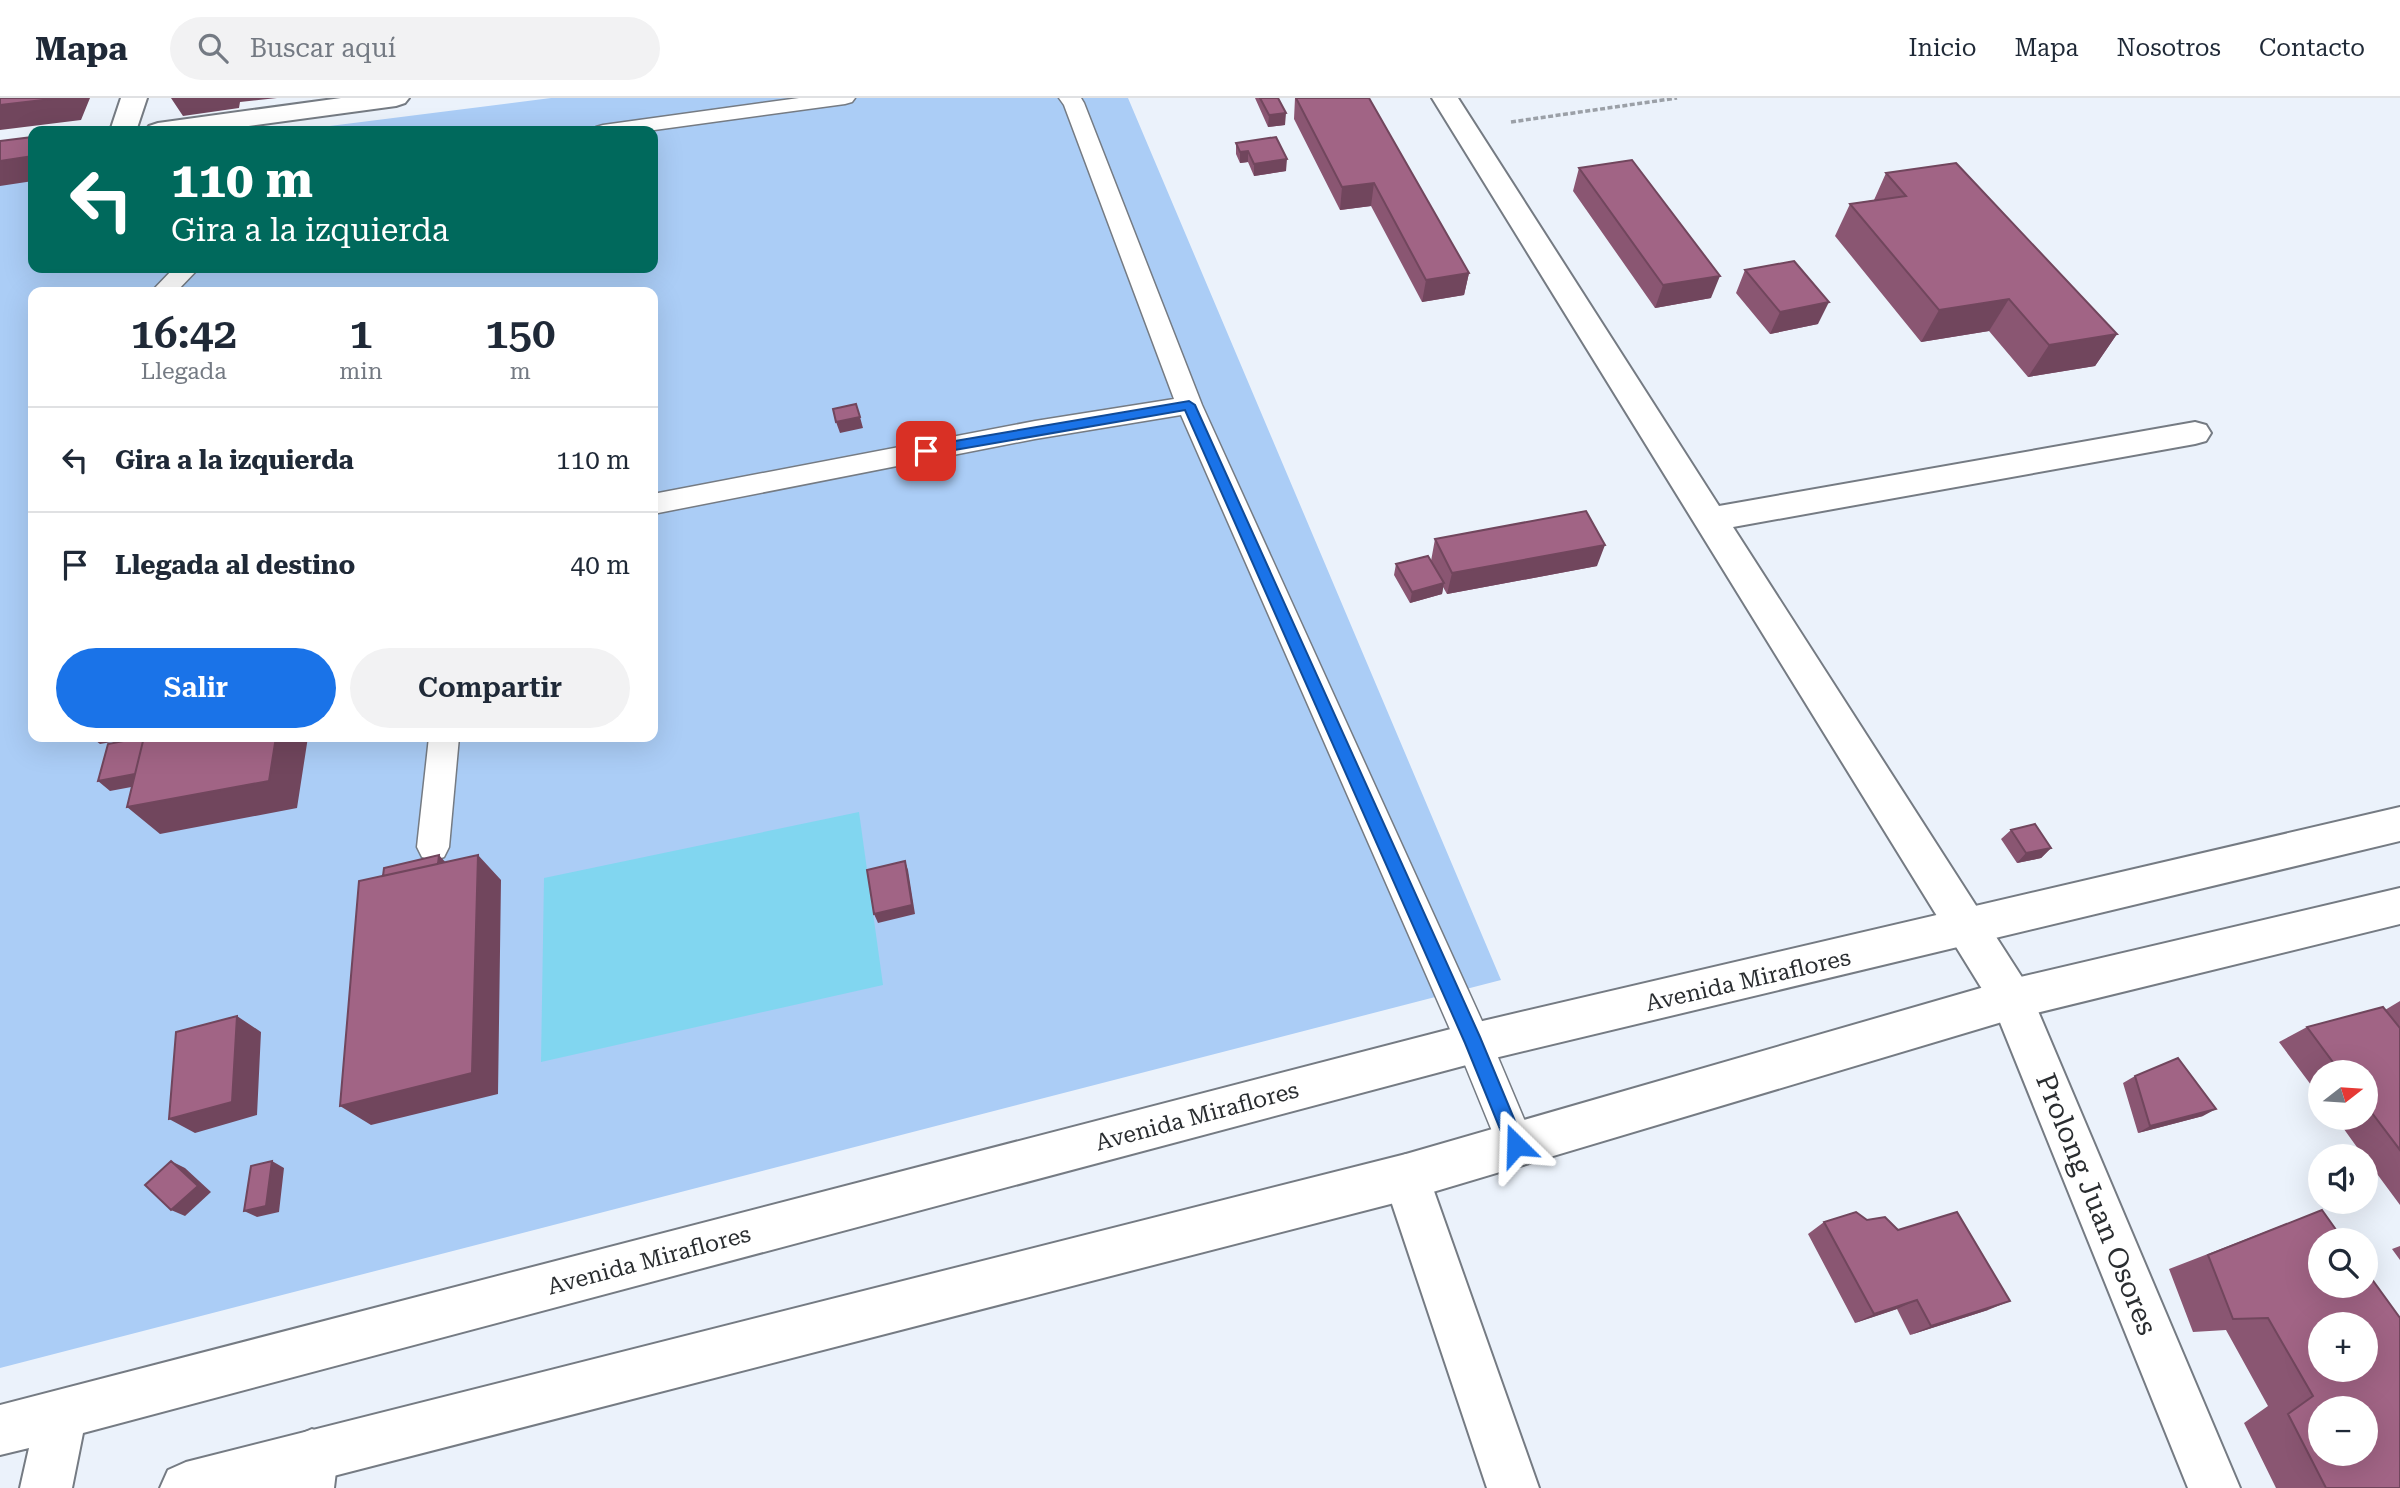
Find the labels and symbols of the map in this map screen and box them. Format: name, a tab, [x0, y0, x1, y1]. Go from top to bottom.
pin	[896, 421, 956, 481]
street label: Avenida Miraflores	[1643, 944, 1853, 1017]
north arrow	[2308, 1060, 2378, 1130]
street label: Prolong Juan Osores	[2029, 1069, 2164, 1340]
street label: Avenida Miraflores	[1093, 1076, 1302, 1157]
position arrow	[1479, 1108, 1553, 1182]
street label: Avenida Miraflores	[545, 1220, 754, 1301]

